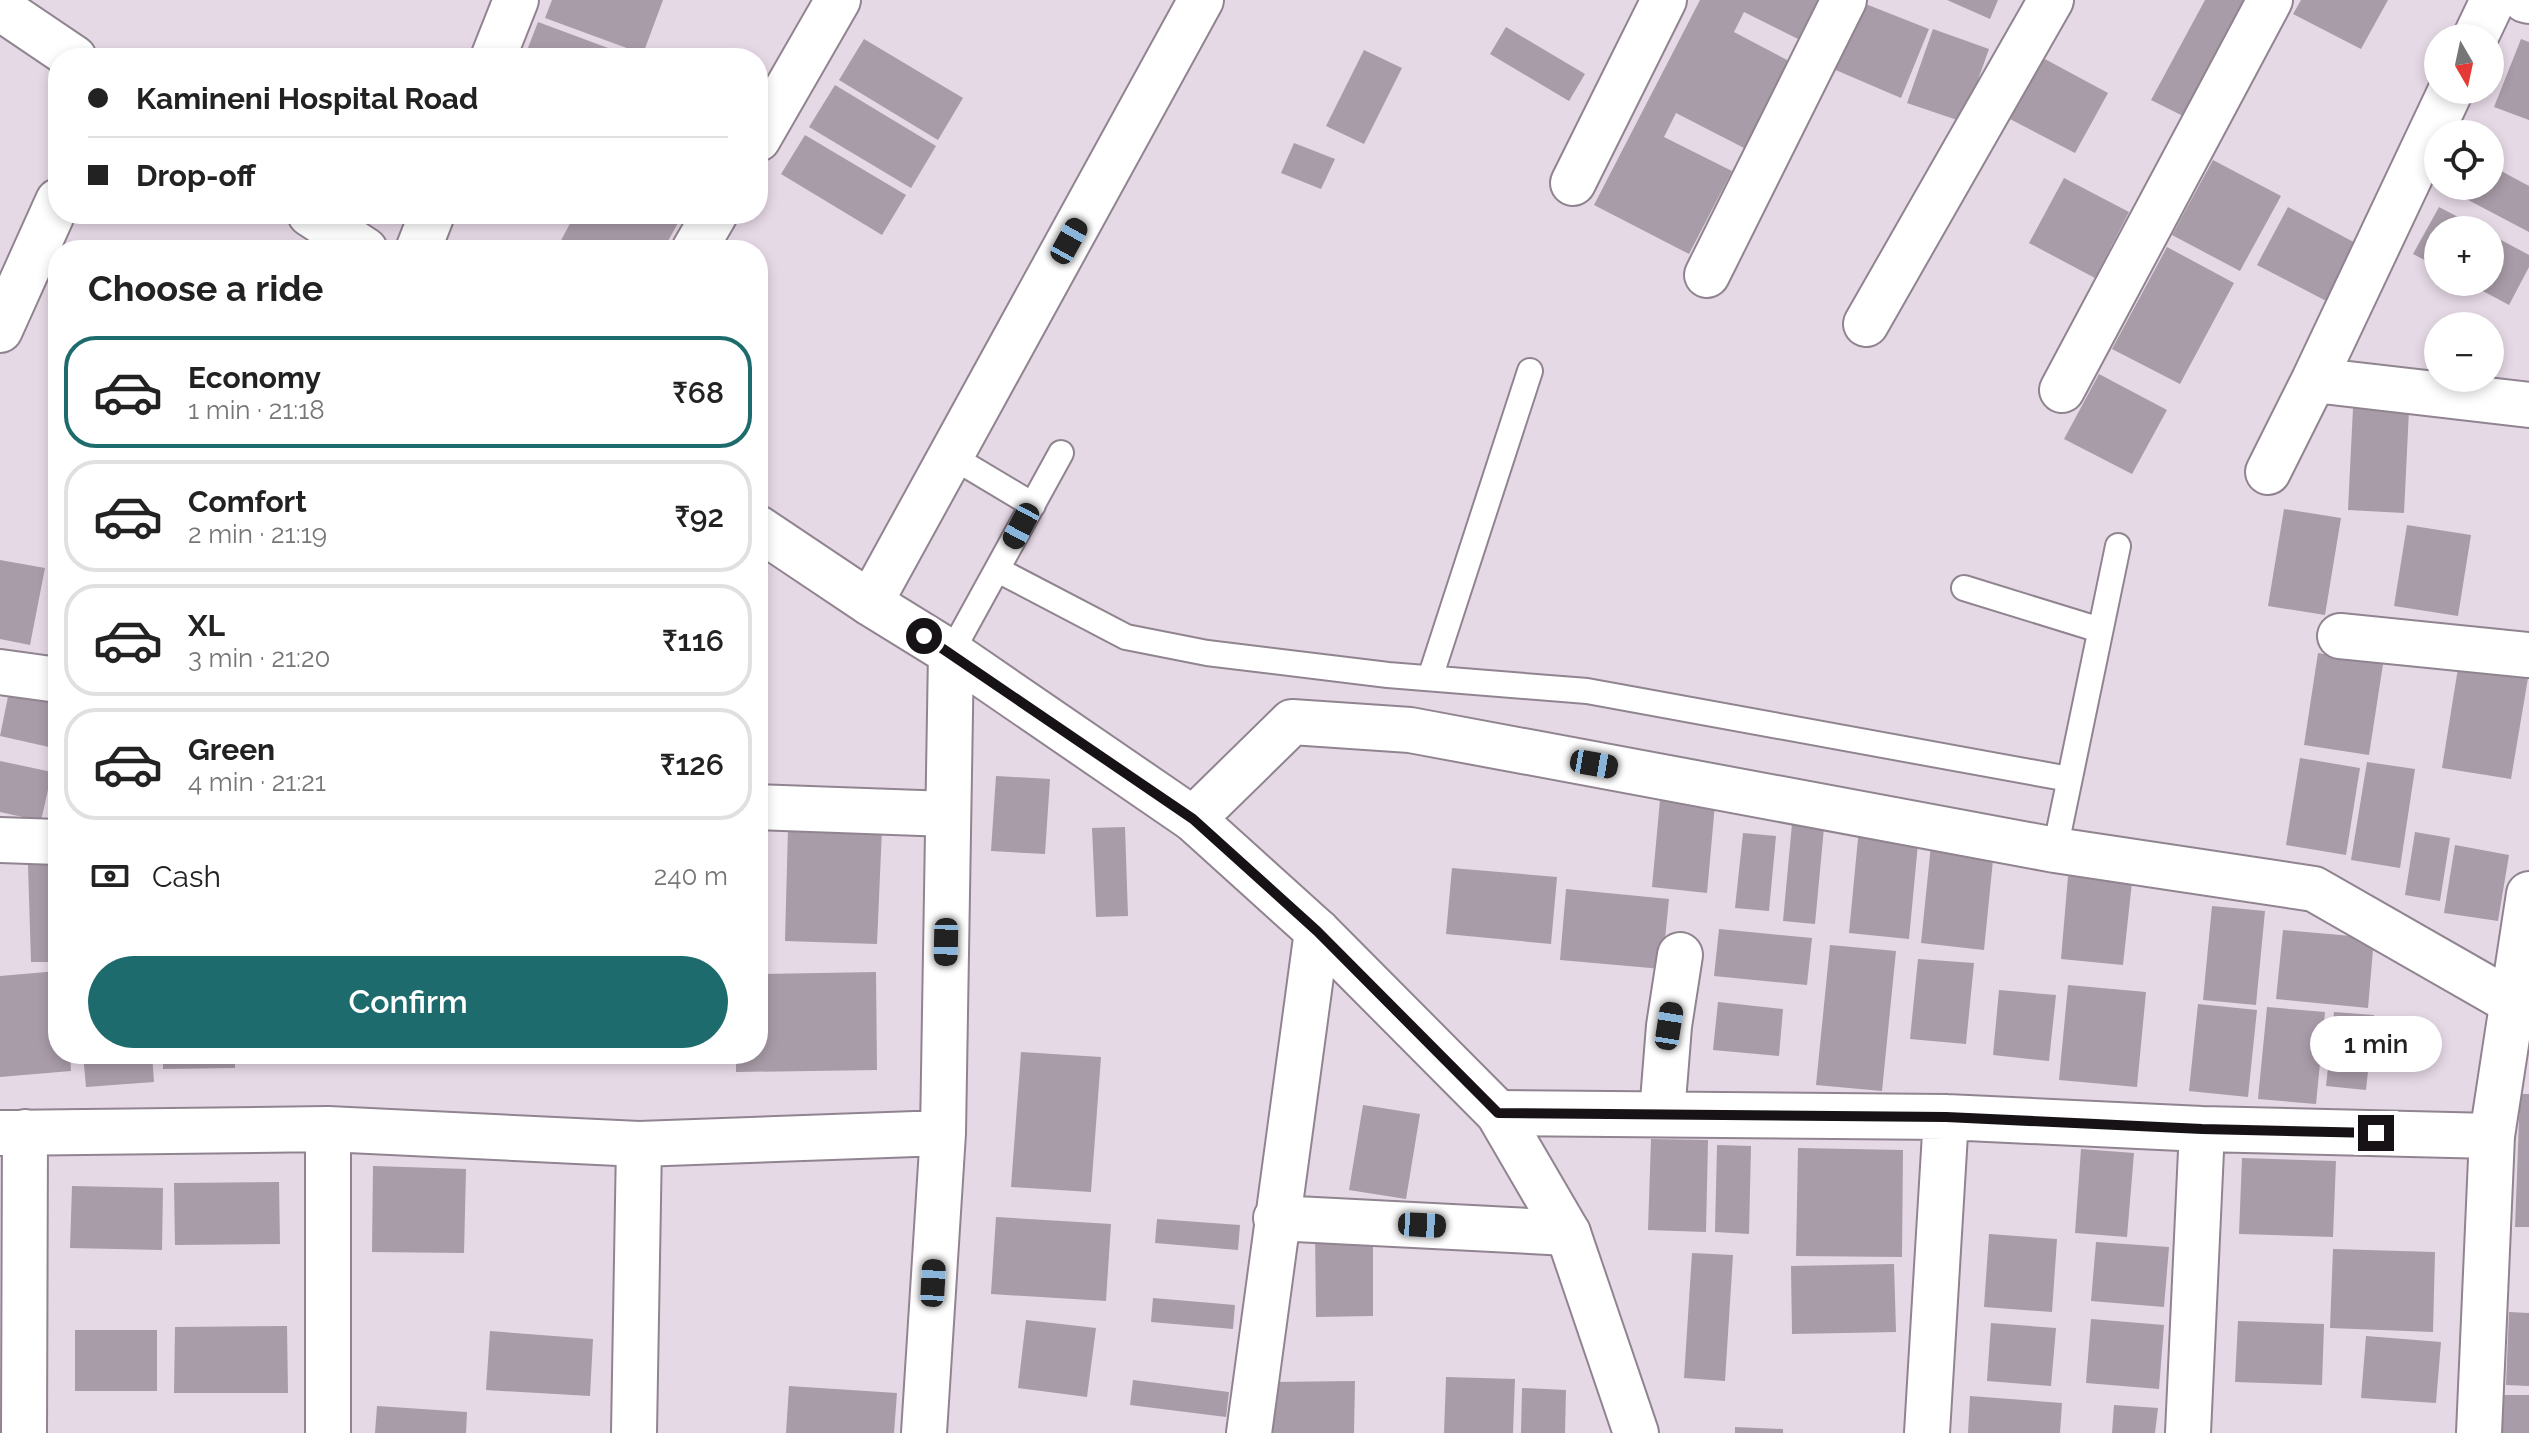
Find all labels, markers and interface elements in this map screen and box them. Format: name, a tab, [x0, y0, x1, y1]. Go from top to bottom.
north arrow	[2424, 24, 2504, 104]
map controls	[2424, 24, 2504, 392]
text: Kamineni Hospital Road	[136, 81, 478, 116]
button: locate	[2424, 120, 2504, 200]
text: Drop-off	[136, 158, 256, 193]
car	[1047, 214, 1091, 268]
button: +	[2424, 216, 2504, 296]
text: Choose a ride	[88, 267, 323, 309]
button: −	[2424, 312, 2504, 392]
icon: car	[92, 356, 164, 428]
text: Economy	[188, 360, 321, 395]
text: ₹68	[672, 375, 724, 410]
text: 1 min · 21:18	[188, 395, 325, 425]
icon: car	[92, 480, 164, 552]
text: Comfort	[188, 484, 307, 519]
text: ₹92	[674, 499, 724, 534]
car	[999, 499, 1043, 553]
text: 2 min · 21:19	[188, 519, 327, 549]
icon: car	[92, 604, 164, 676]
text: XL	[188, 608, 225, 643]
route start	[906, 618, 942, 654]
text: ₹116	[662, 623, 724, 658]
text: 3 min · 21:20	[188, 643, 330, 673]
icon: car	[92, 728, 164, 800]
text: Green	[188, 732, 275, 767]
text: ₹126	[660, 747, 724, 782]
car	[1568, 748, 1620, 780]
text: 4 min · 21:21	[188, 767, 326, 797]
icon: cash	[88, 854, 132, 898]
text: Cash	[152, 859, 221, 894]
text: 240 m	[654, 861, 728, 891]
car	[934, 918, 958, 966]
button: Confirm	[88, 956, 728, 1048]
car	[1653, 1000, 1685, 1052]
callout: 1 min	[2310, 1017, 2442, 1073]
text: 1 min	[2344, 1029, 2408, 1059]
route end	[2358, 1115, 2394, 1151]
car	[1397, 1212, 1447, 1238]
car	[920, 1258, 946, 1308]

